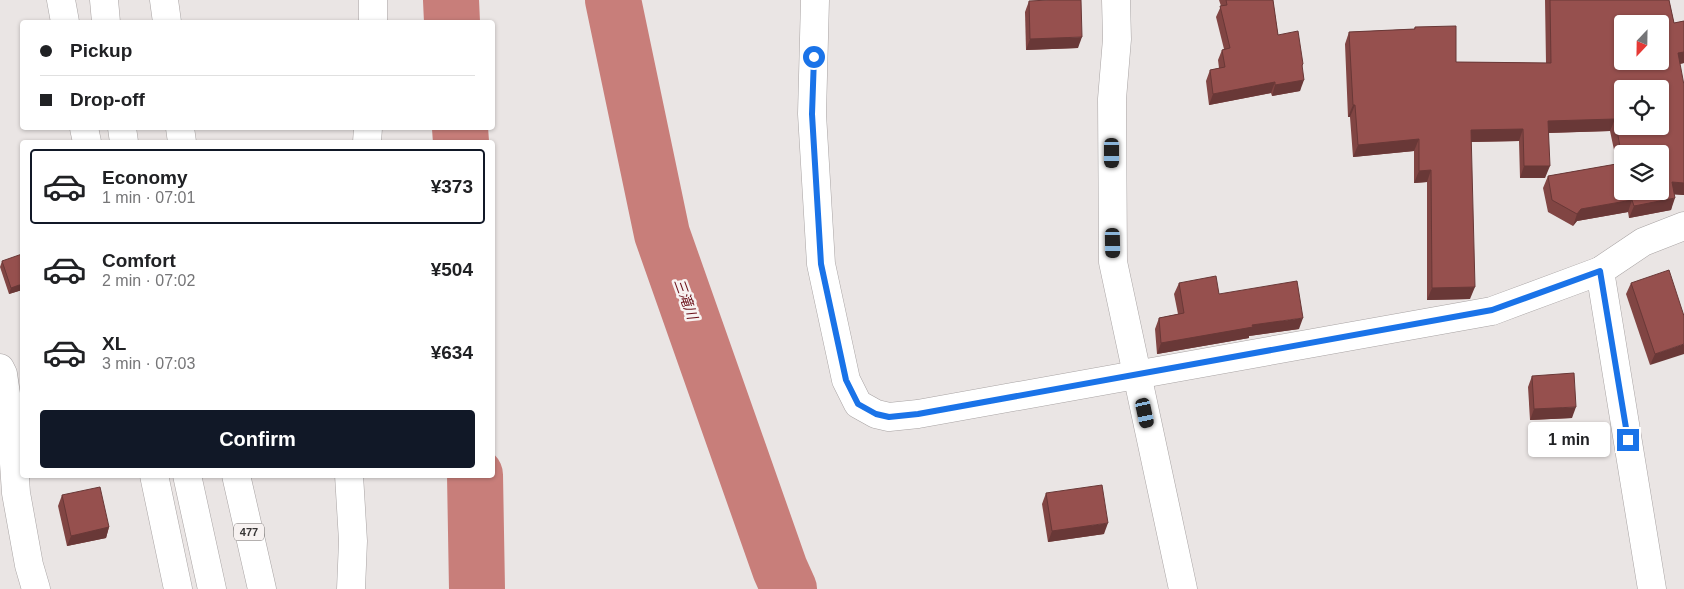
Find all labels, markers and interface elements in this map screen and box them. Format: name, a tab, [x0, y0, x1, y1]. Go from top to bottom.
north arrow	[1614, 15, 1669, 70]
map controls	[1614, 15, 1669, 200]
text: Pickup	[70, 40, 132, 61]
route start	[803, 46, 825, 68]
button: locate	[1614, 80, 1669, 135]
text: Drop-off	[70, 89, 145, 110]
car	[1104, 138, 1119, 168]
button: layers	[1614, 145, 1669, 200]
icon: car	[42, 164, 87, 209]
text: Economy	[102, 167, 188, 188]
text: ¥373	[431, 176, 473, 197]
text: 1 min · 07:01	[102, 189, 195, 206]
car	[1105, 228, 1120, 258]
icon: car	[42, 247, 87, 292]
text: Comfort	[102, 250, 176, 271]
text: ¥504	[431, 259, 473, 280]
text: 2 min · 07:02	[102, 272, 195, 289]
water label: 三滝川	[671, 277, 701, 323]
icon: car	[42, 330, 87, 375]
text: XL	[102, 333, 126, 354]
text: ¥634	[431, 342, 473, 363]
text: 3 min · 07:03	[102, 355, 195, 372]
car	[1134, 397, 1155, 429]
button: Confirm	[40, 410, 475, 468]
callout: 1 min	[1528, 422, 1610, 458]
route end	[1617, 429, 1639, 451]
text: 1 min	[1548, 431, 1590, 448]
road number: 477	[234, 524, 264, 540]

